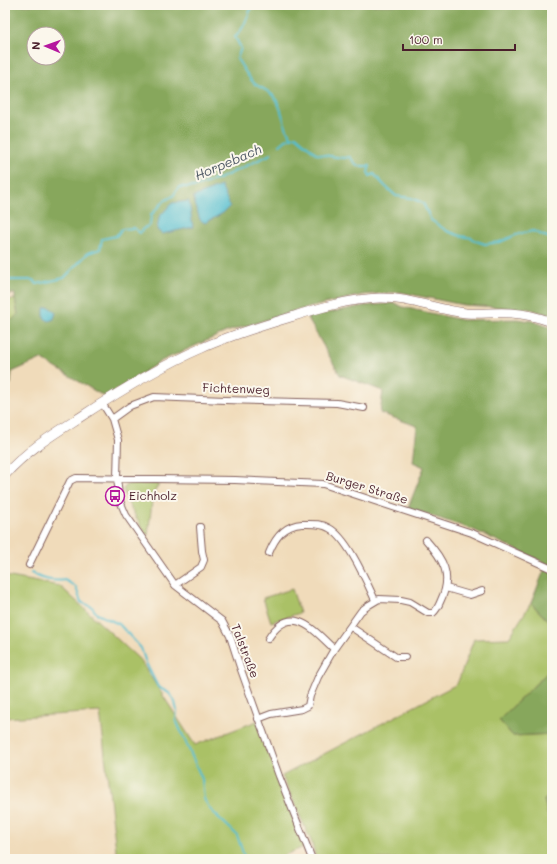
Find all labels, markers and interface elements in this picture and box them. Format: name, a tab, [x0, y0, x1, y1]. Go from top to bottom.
north arrow	[26, 26, 66, 66]
scale bar	[403, 26, 515, 52]
text: 100 m	[409, 31, 443, 47]
text: N	[28, 41, 43, 50]
water label: Horpebach	[192, 140, 264, 183]
street label: Fichtenweg	[202, 379, 270, 397]
street label: Burger Straße	[324, 467, 410, 507]
bus stop icon: Eichholz	[104, 485, 126, 507]
place label: Eichholz	[129, 487, 177, 503]
street label: Talstraße	[228, 621, 264, 680]

